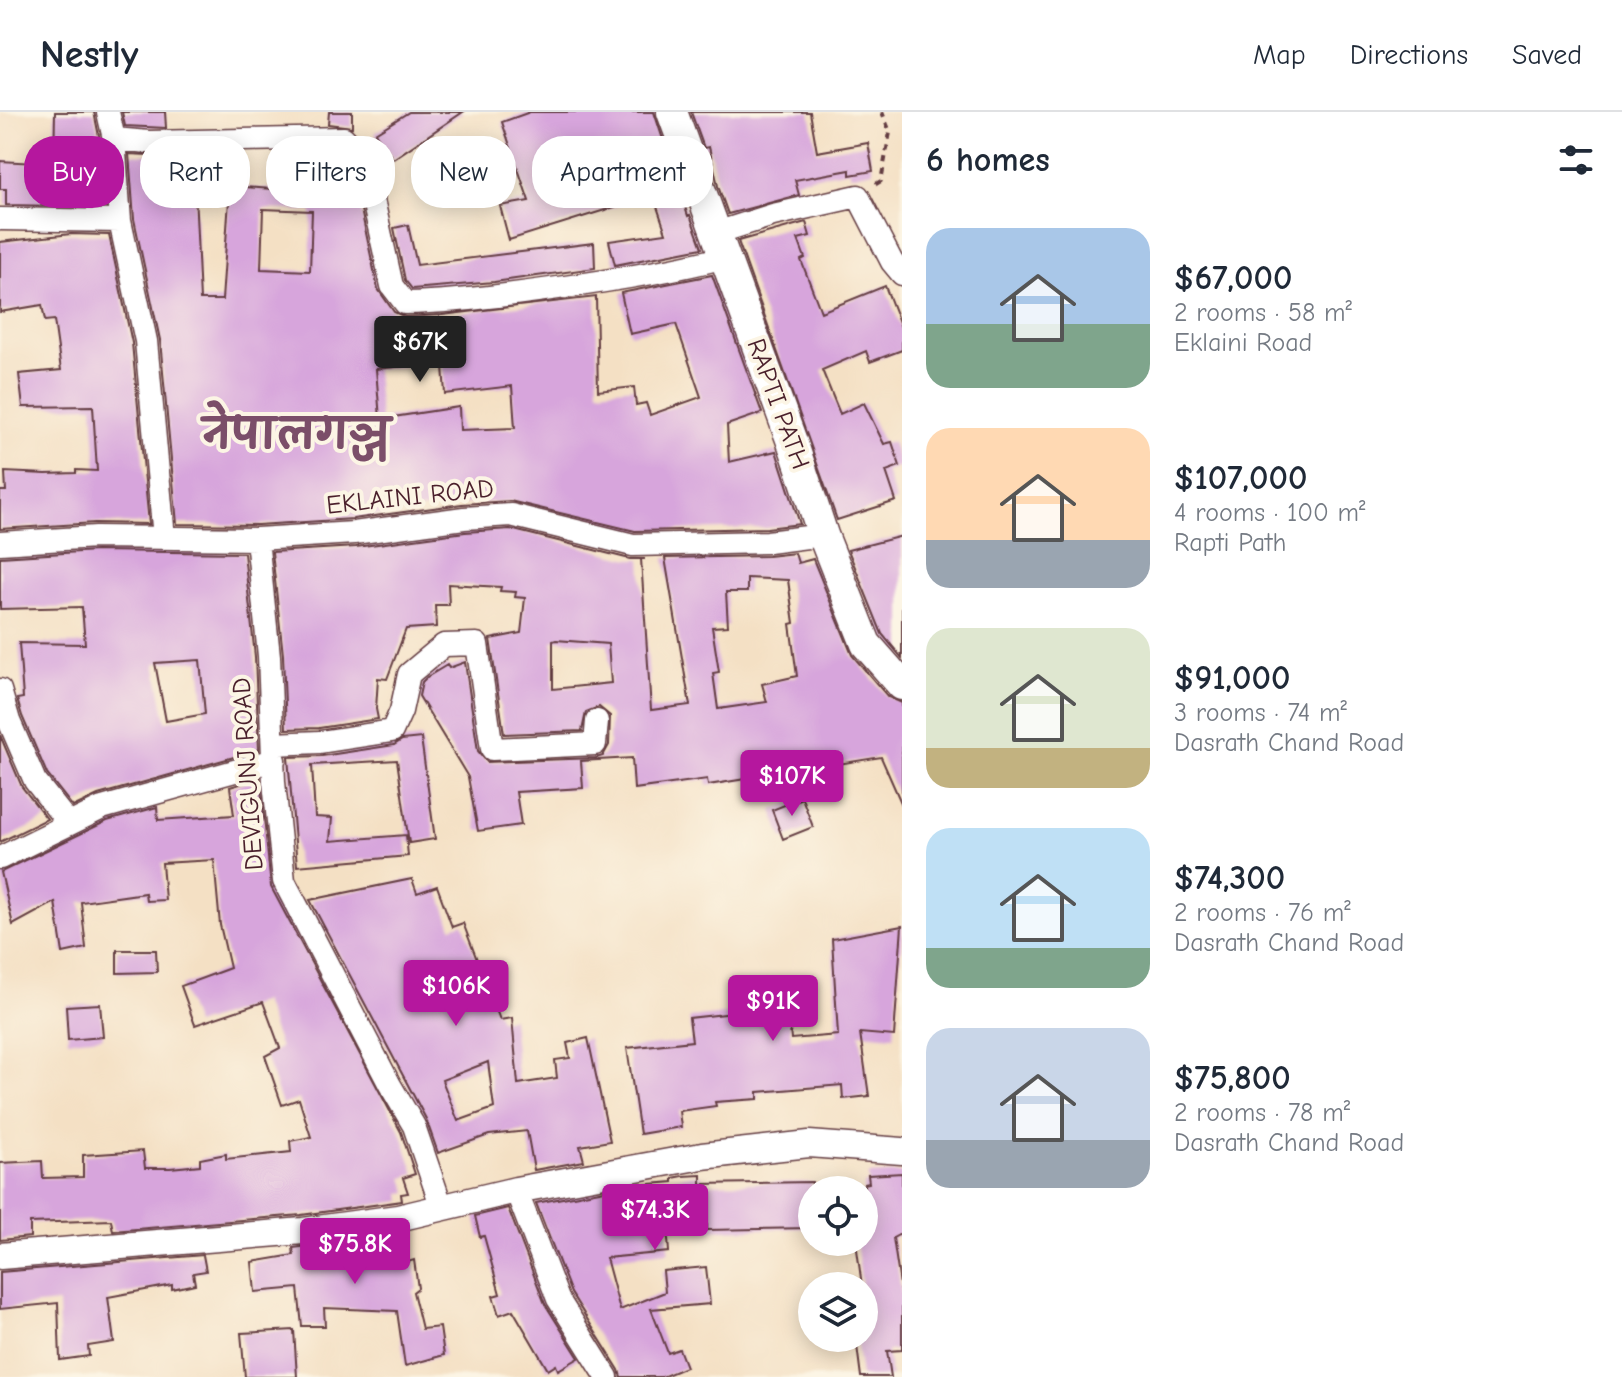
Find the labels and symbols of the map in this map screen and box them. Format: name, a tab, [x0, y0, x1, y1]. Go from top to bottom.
pin: $67K	[373, 316, 467, 384]
street label: RAPTI PATH	[741, 335, 815, 473]
district label: नेपालगञ्ज	[199, 400, 394, 462]
street label: EKLAINI ROAD	[325, 473, 495, 521]
street label: DEVIGUNJ ROAD	[226, 677, 270, 871]
pin: $107K	[736, 750, 848, 818]
pin: $106K	[400, 960, 512, 1028]
pin: $91K	[726, 975, 820, 1043]
pin: $74.3K	[590, 1184, 720, 1252]
pin: $75.8K	[290, 1218, 420, 1286]

